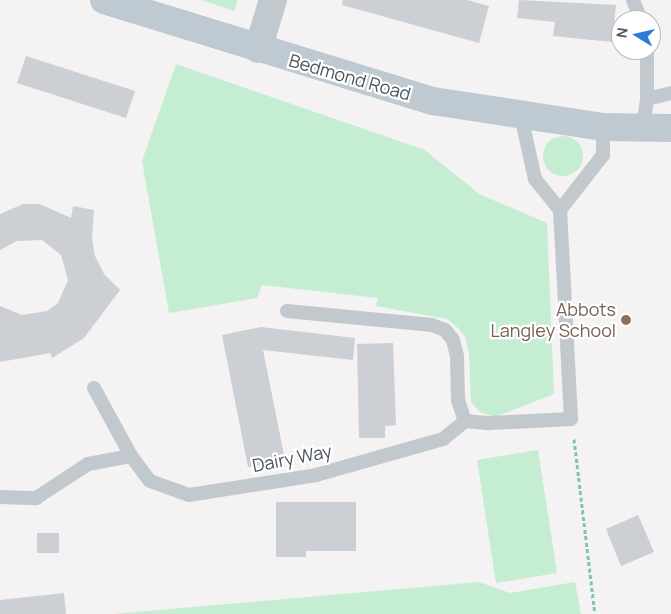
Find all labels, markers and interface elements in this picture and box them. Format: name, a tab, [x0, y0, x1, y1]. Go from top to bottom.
north arrow	[611, 10, 661, 60]
text: N	[612, 26, 632, 39]
street label: Bedmond Road	[287, 49, 413, 105]
place label: Abbots Langley School	[491, 299, 616, 342]
marker: Abbots Langley School	[620, 314, 632, 326]
street label: Dairy Way	[250, 440, 334, 476]

